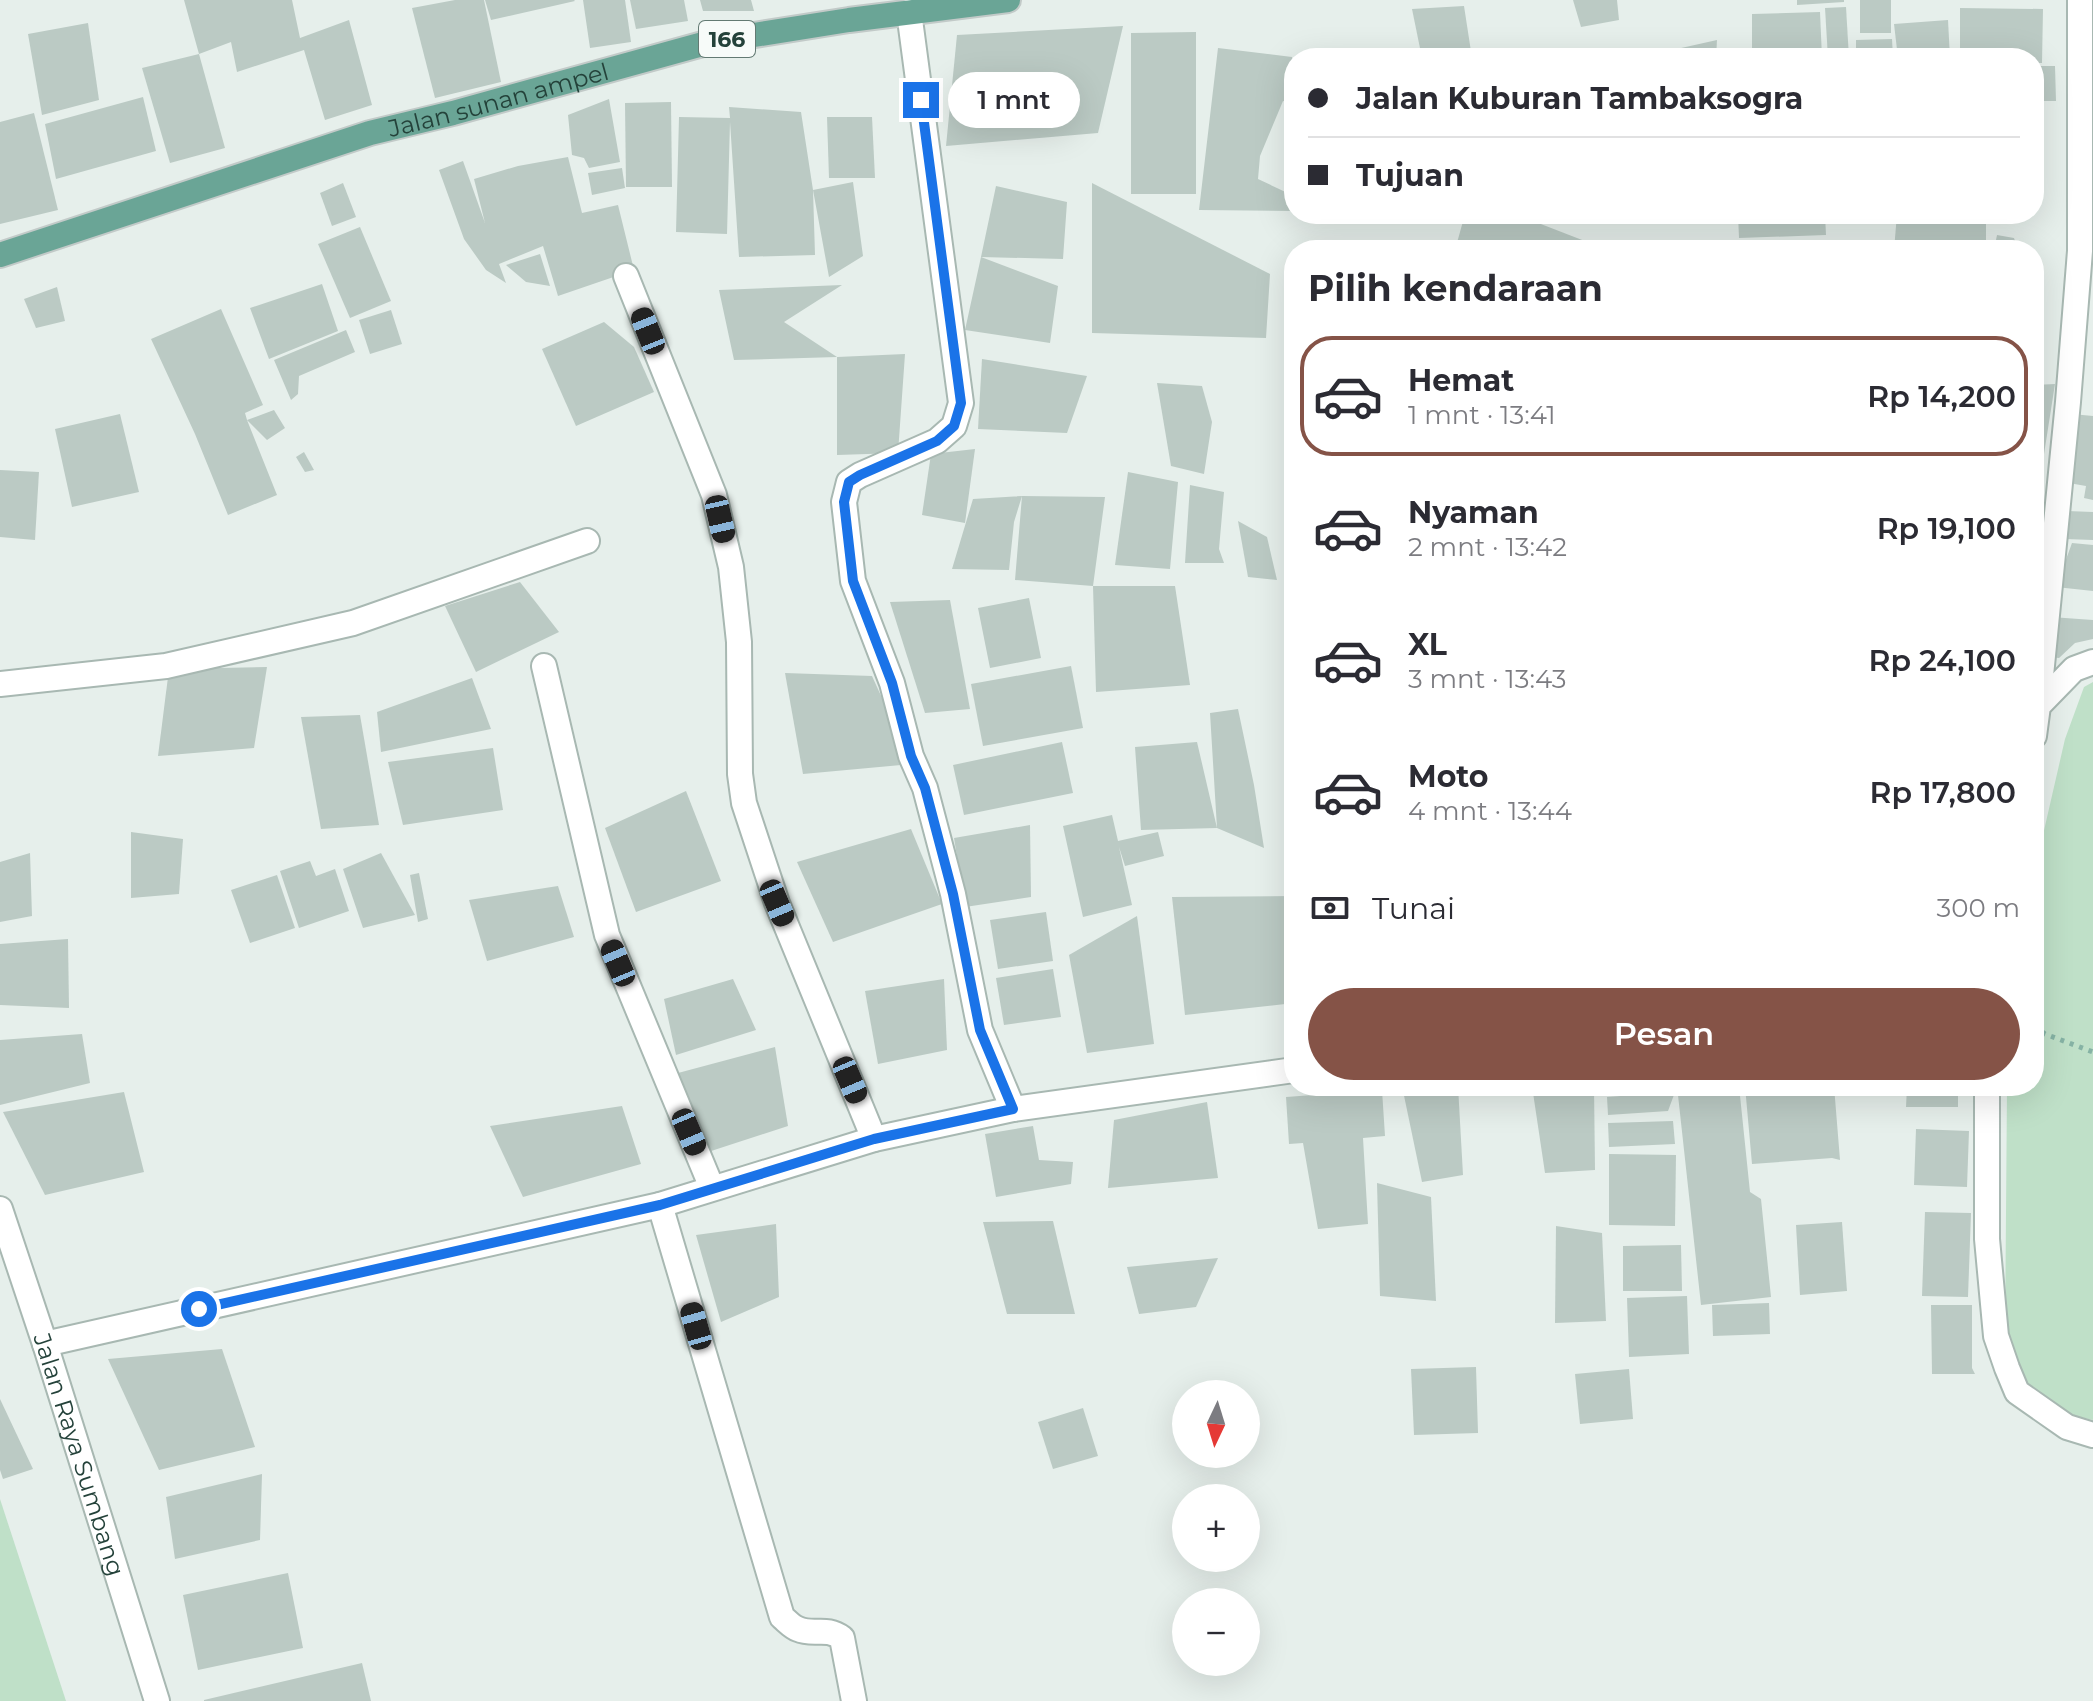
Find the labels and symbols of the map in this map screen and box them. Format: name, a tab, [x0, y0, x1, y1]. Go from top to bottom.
road number: 166	[699, 21, 755, 57]
street label: Jalan sunan ampel	[384, 56, 612, 143]
callout: 1 mnt	[949, 72, 1081, 128]
route end	[903, 82, 939, 118]
car	[628, 304, 668, 358]
car	[703, 493, 737, 545]
car	[757, 876, 797, 930]
car	[598, 936, 638, 990]
car	[830, 1053, 870, 1107]
car	[669, 1105, 709, 1159]
route start	[181, 1291, 217, 1327]
car	[678, 1300, 714, 1352]
street label: Jalan Raya Sumbang	[28, 1328, 131, 1579]
north arrow	[1172, 1380, 1260, 1468]

